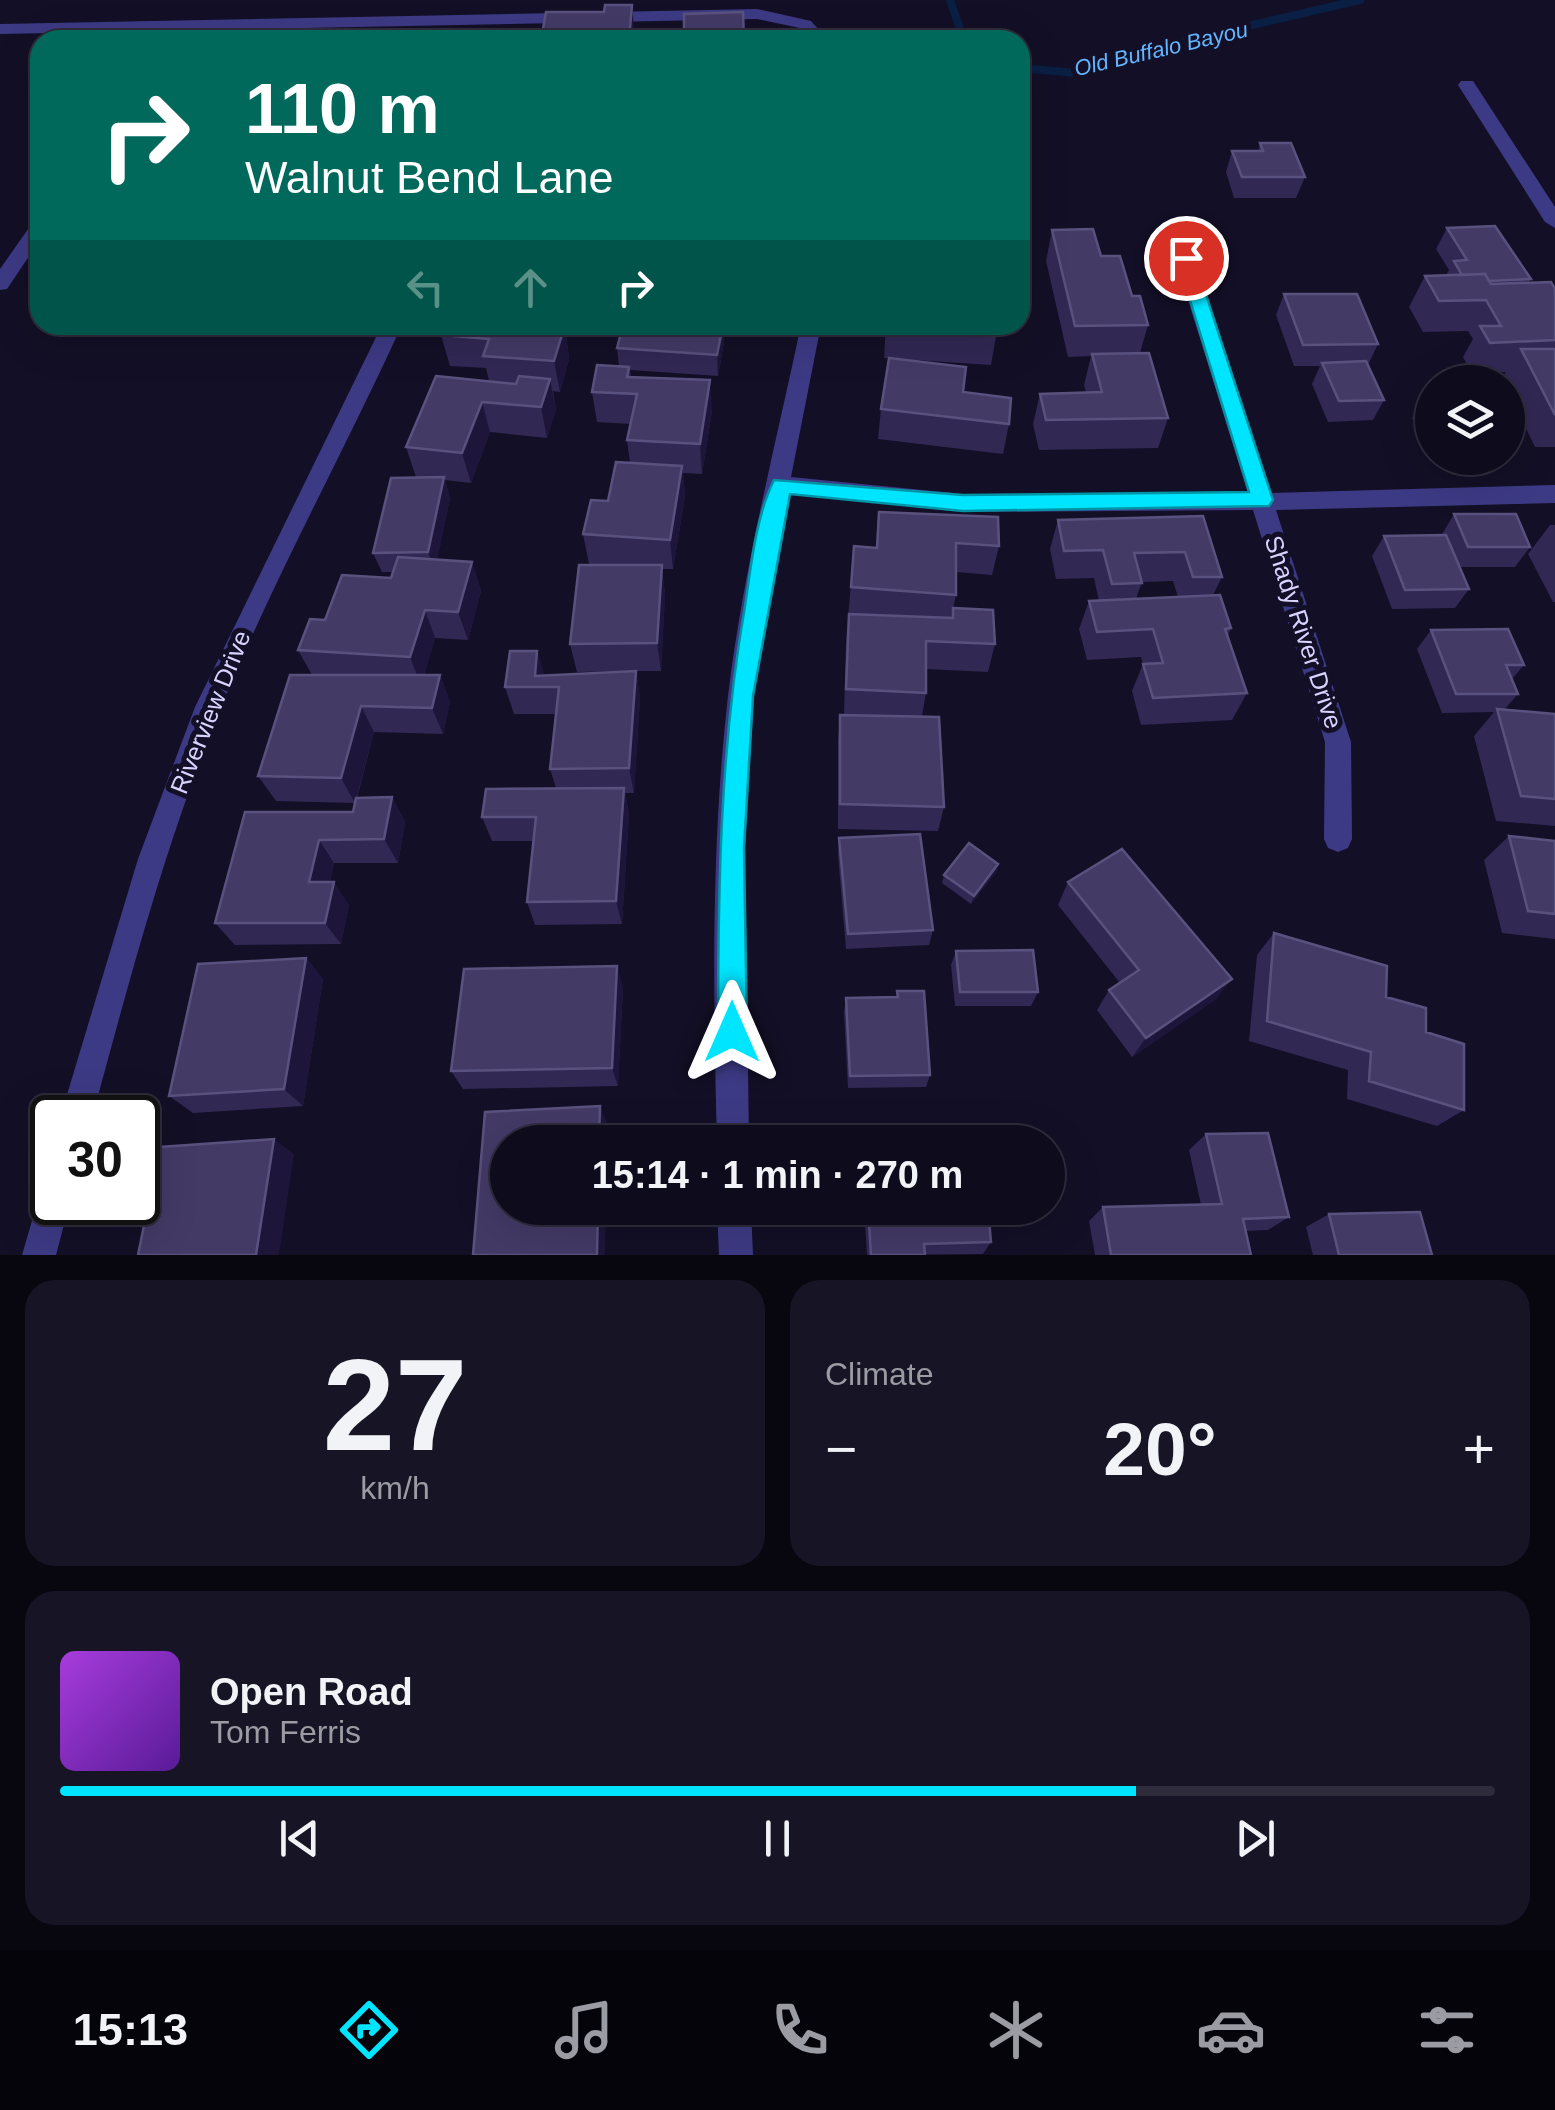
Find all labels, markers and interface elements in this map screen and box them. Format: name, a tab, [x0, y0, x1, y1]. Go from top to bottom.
water label: Old Buffalo Bayou	[1072, 17, 1250, 81]
icon: right	[80, 70, 210, 200]
text: 110 m	[245, 70, 440, 148]
text: Walnut Bend Lane	[245, 152, 614, 203]
pin	[1144, 216, 1229, 301]
icon: arrive	[1159, 231, 1214, 286]
icon: left	[398, 260, 453, 315]
icon: ahead	[503, 260, 558, 315]
icon: right	[608, 260, 663, 315]
map controls	[1415, 365, 1525, 475]
button: layers	[1415, 365, 1525, 475]
street label: Shady River Drive	[1260, 532, 1348, 732]
street label: Riverview Drive	[164, 626, 256, 798]
position arrow	[680, 980, 784, 1084]
speed limit sign: 30	[30, 1095, 160, 1225]
text: 15:14 · 1 min · 270 m	[592, 1154, 963, 1196]
text: 27	[323, 1332, 467, 1478]
text: Climate	[825, 1356, 933, 1392]
text: 20°	[1103, 1407, 1217, 1491]
text: −	[825, 1418, 857, 1480]
text: +	[1463, 1418, 1495, 1480]
text: km/h	[360, 1470, 430, 1506]
text: Open Road	[210, 1671, 413, 1713]
text: Tom Ferris	[210, 1714, 361, 1750]
icon: previous	[272, 1811, 327, 1866]
icon: pause	[750, 1811, 805, 1866]
icon: next	[1228, 1811, 1283, 1866]
icon: directions	[334, 1995, 404, 2065]
icon: music	[549, 1995, 619, 2065]
icon: phone	[765, 1995, 835, 2065]
icon: climate	[981, 1995, 1051, 2065]
icon: car	[1196, 1995, 1266, 2065]
icon: filters	[1412, 1995, 1482, 2065]
text: 15:13	[73, 2004, 188, 2055]

